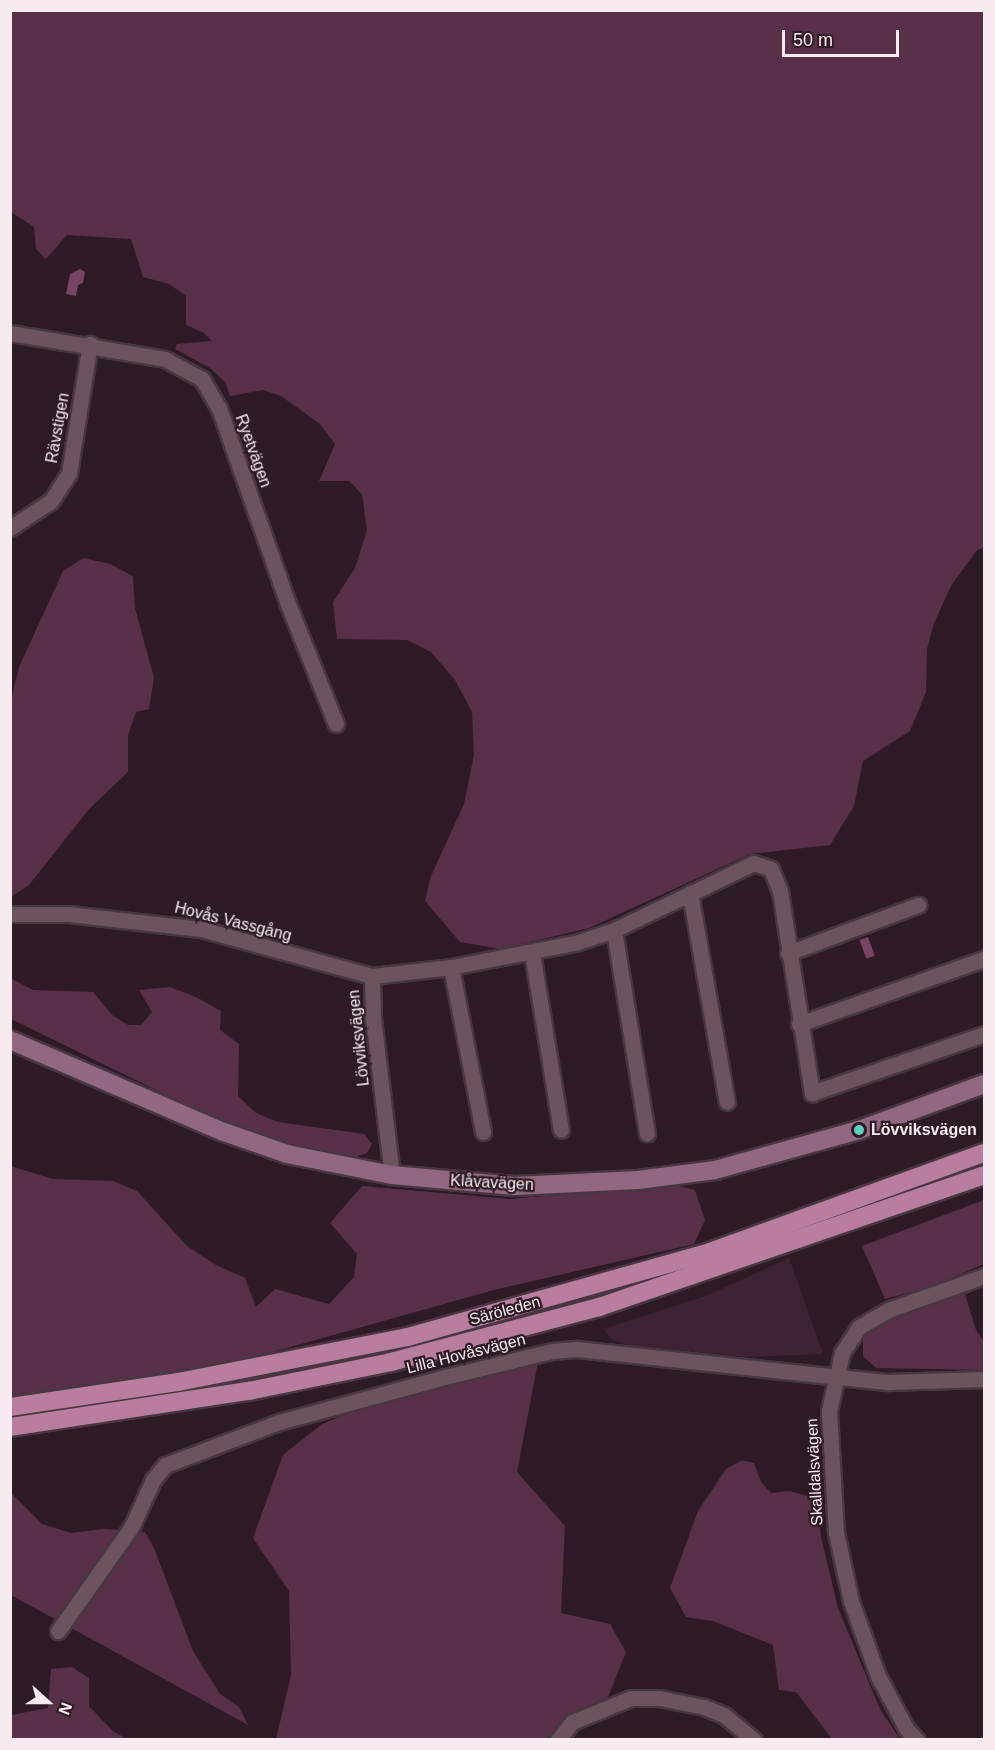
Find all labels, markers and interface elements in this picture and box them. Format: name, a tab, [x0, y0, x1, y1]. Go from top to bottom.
scale bar	[785, 18, 902, 56]
text: 50 m	[793, 30, 833, 50]
street label: Rävstigen	[42, 391, 74, 465]
street label: Ryetvägen	[231, 412, 275, 490]
street label: Hovås Vassgång	[173, 898, 293, 946]
street label: Lövviksvägen	[344, 989, 374, 1087]
place label: Lövviksvägen	[871, 1120, 977, 1140]
marker: Lövviksvägen	[852, 1123, 866, 1137]
street label: Klåvavägen	[450, 1171, 534, 1195]
street label: Säröleden	[467, 1292, 543, 1330]
street label: Lilla Hovåsvägen	[405, 1330, 527, 1378]
street label: Skalldalsvägen	[803, 1418, 827, 1526]
north arrow	[18, 1672, 78, 1732]
text: N	[55, 1700, 75, 1717]

